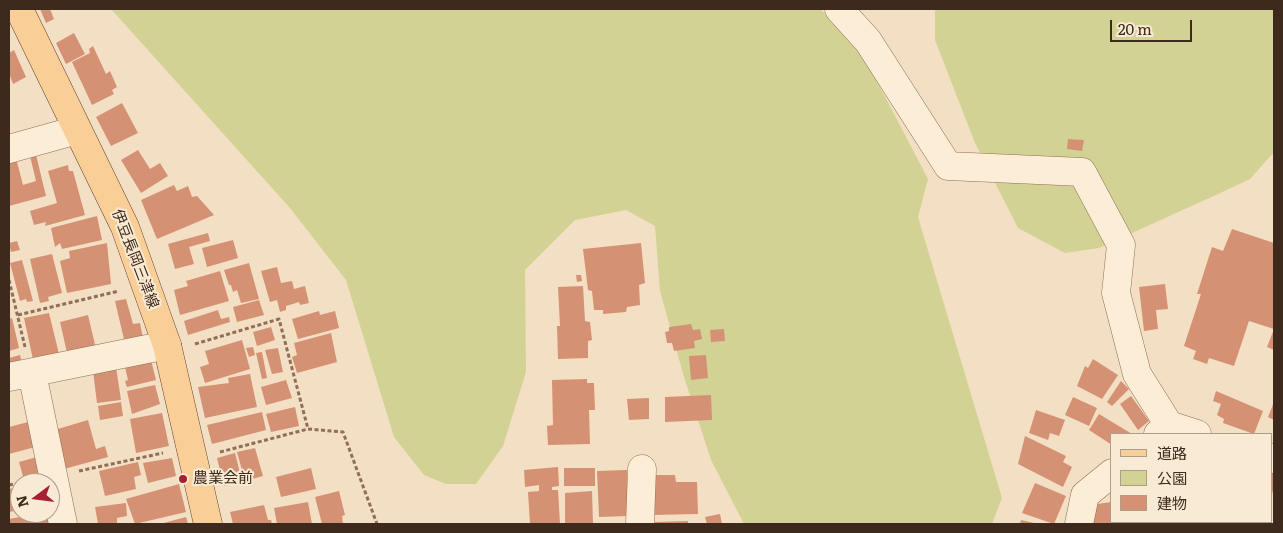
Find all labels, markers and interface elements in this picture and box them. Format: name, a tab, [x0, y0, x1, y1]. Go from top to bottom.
scale bar	[1113, 10, 1196, 42]
text: 20 m	[1118, 17, 1152, 40]
street label: 伊豆長岡三津線	[108, 207, 162, 311]
legend	[1110, 433, 1273, 523]
text: 道路	[1157, 441, 1187, 464]
text: 公園	[1157, 466, 1187, 489]
place label: 農業会前	[193, 470, 253, 488]
north arrow	[10, 473, 60, 523]
marker: 農業会前	[177, 473, 189, 485]
text: 建物	[1157, 491, 1187, 514]
text: N	[10, 493, 33, 510]

